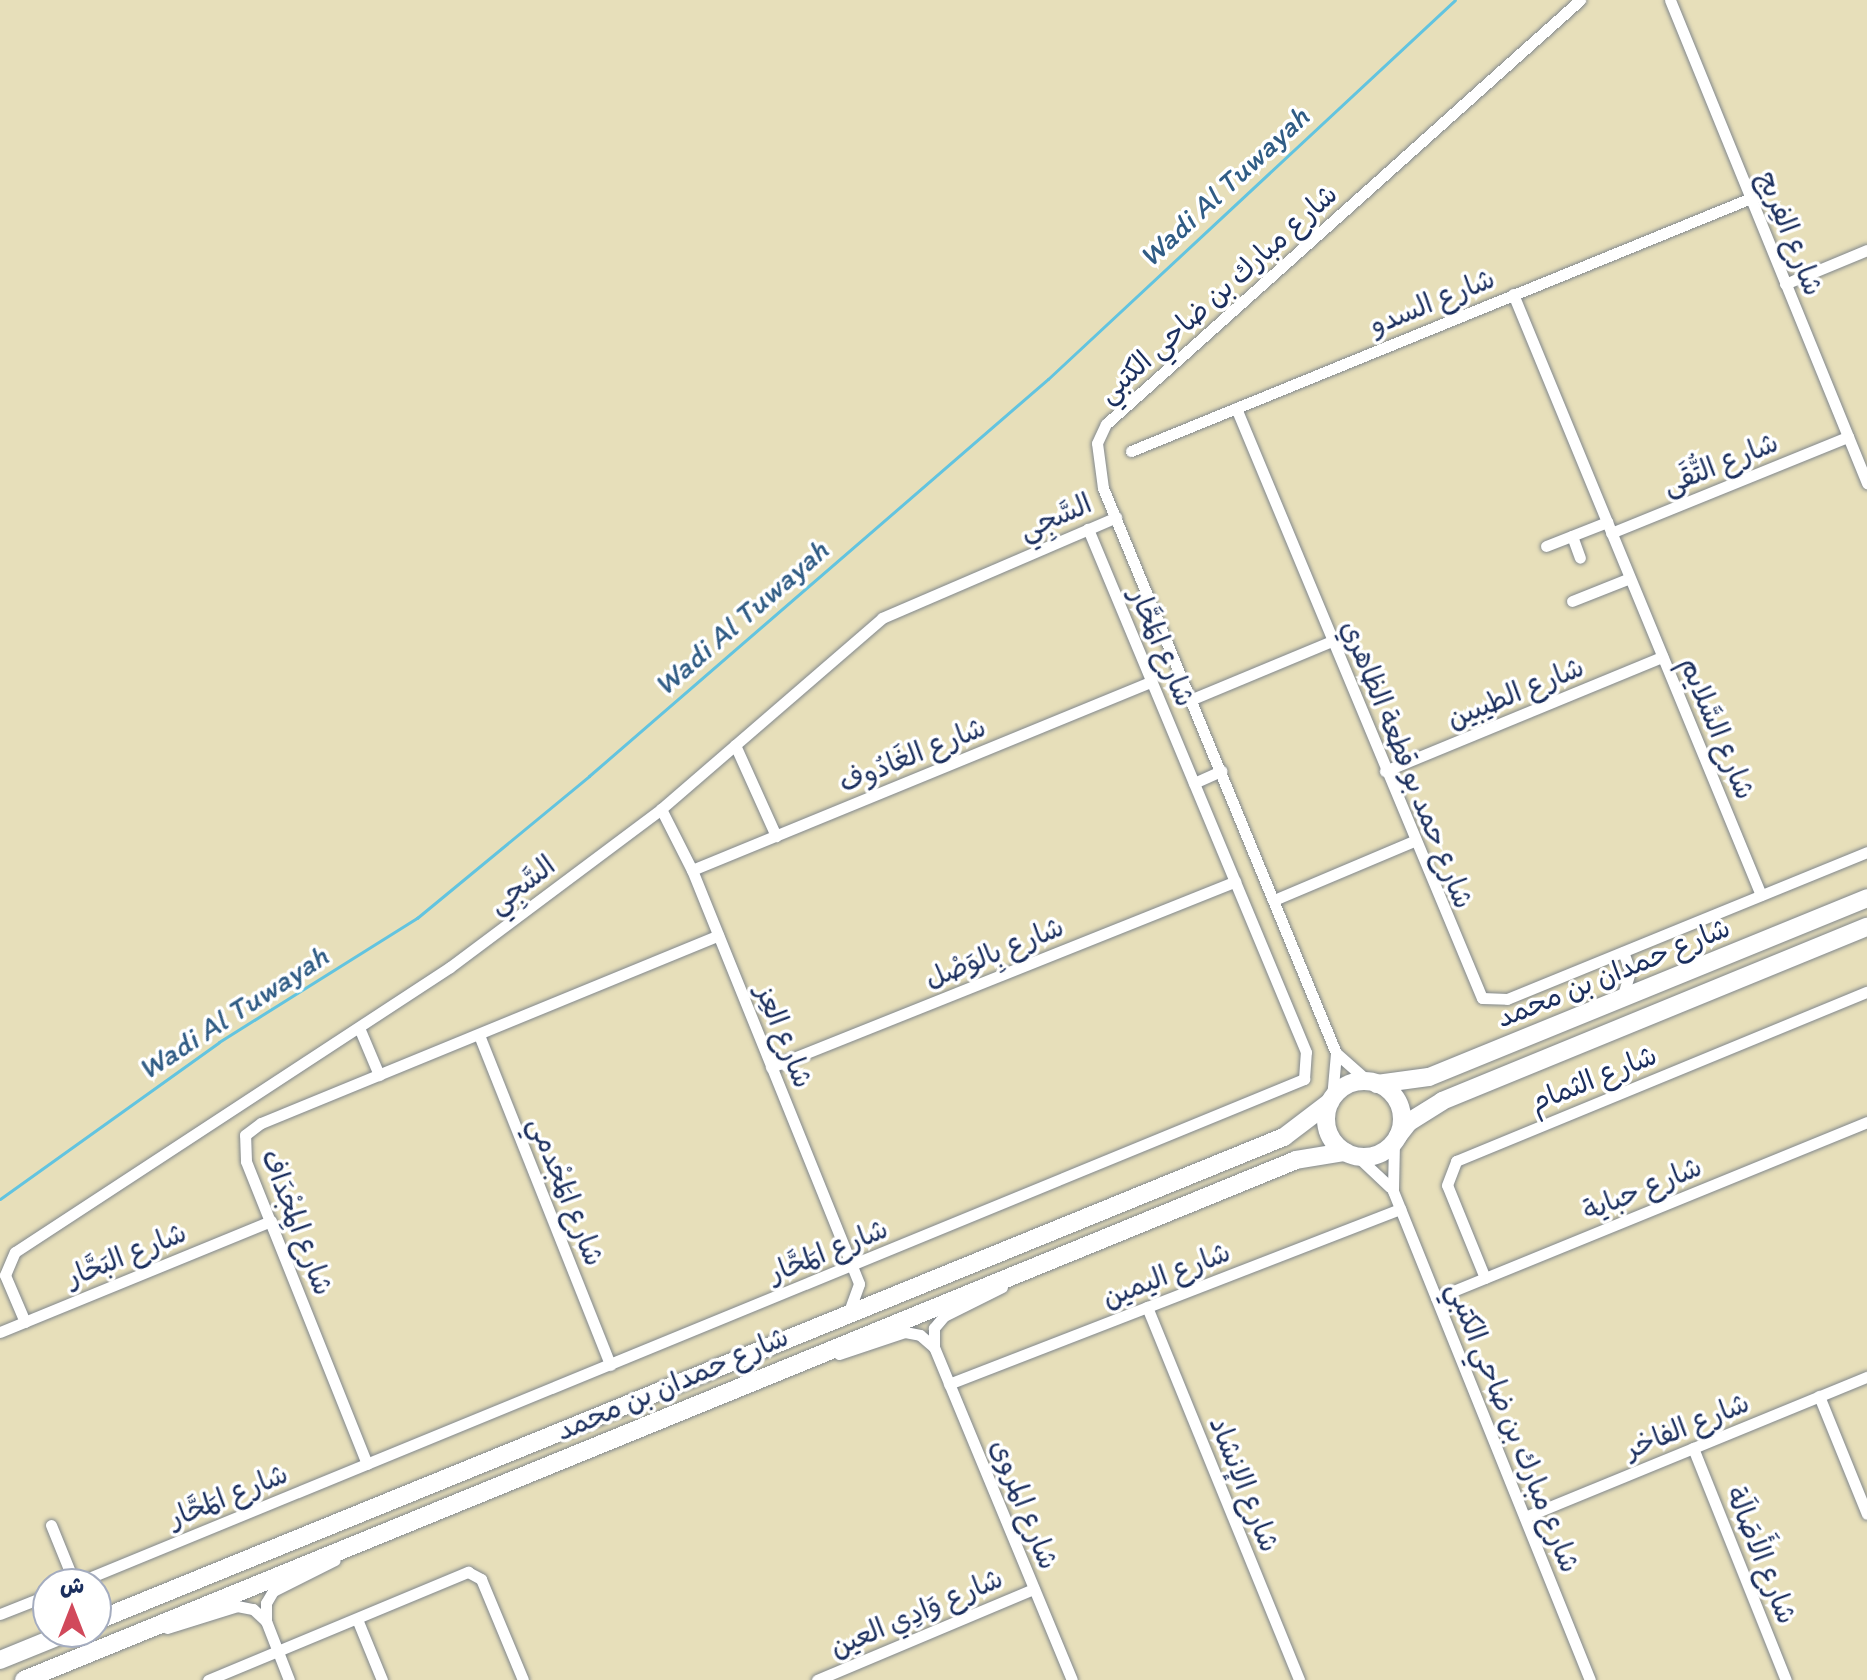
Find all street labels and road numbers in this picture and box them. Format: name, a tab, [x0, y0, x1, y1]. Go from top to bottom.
street label: شارع الفِريج	[1751, 166, 1831, 300]
street label: شارع مبارك بن ضاحي الكتبي	[1090, 177, 1344, 409]
street label: شارع السدو	[1365, 261, 1499, 341]
street label: شارع التُّقَى	[1657, 425, 1783, 501]
street label: السَّجِي	[1014, 486, 1096, 546]
street label: شارع المَحَّار	[1123, 583, 1203, 711]
street label: شارع حمد بو قطعة الظاهري	[1335, 615, 1481, 913]
street label: شارع الطيبين	[1442, 649, 1588, 735]
street label: شارع السَّلايم	[1673, 652, 1763, 804]
street label: شارع الغَادُوف	[834, 709, 990, 799]
street label: السَّجِي	[481, 848, 561, 920]
street label: شارع بِالوَصْل	[920, 909, 1068, 995]
street label: شارع حمدان بن محمد	[1491, 910, 1735, 1034]
street label: شارع العِز	[749, 980, 821, 1092]
street label: شارع الثمام	[1525, 1037, 1661, 1119]
street label: شارع المَجْدمي	[522, 1112, 612, 1270]
street label: شارع المِجْدَاف	[255, 1144, 341, 1300]
street label: شارع حباية	[1578, 1149, 1706, 1227]
street label: شارع المَحَّار	[764, 1211, 892, 1289]
street label: شارع البَحَّار	[61, 1215, 191, 1293]
street label: شارع اليمين	[1097, 1234, 1235, 1314]
street label: شارع مبارك بن ضاحي الكتبي	[1440, 1277, 1588, 1577]
street label: شارع حمدان بن محمد	[551, 1319, 793, 1447]
street label: شارع الفاخر	[1620, 1385, 1754, 1465]
street label: شارع الإنشاد	[1203, 1411, 1287, 1557]
street label: شارع المروى	[984, 1434, 1066, 1574]
street label: شارع المَحَّار	[164, 1456, 292, 1534]
street label: شارع الأَصَالَة	[1719, 1482, 1805, 1628]
street label: شارع وَادِي العين	[825, 1561, 1007, 1663]

